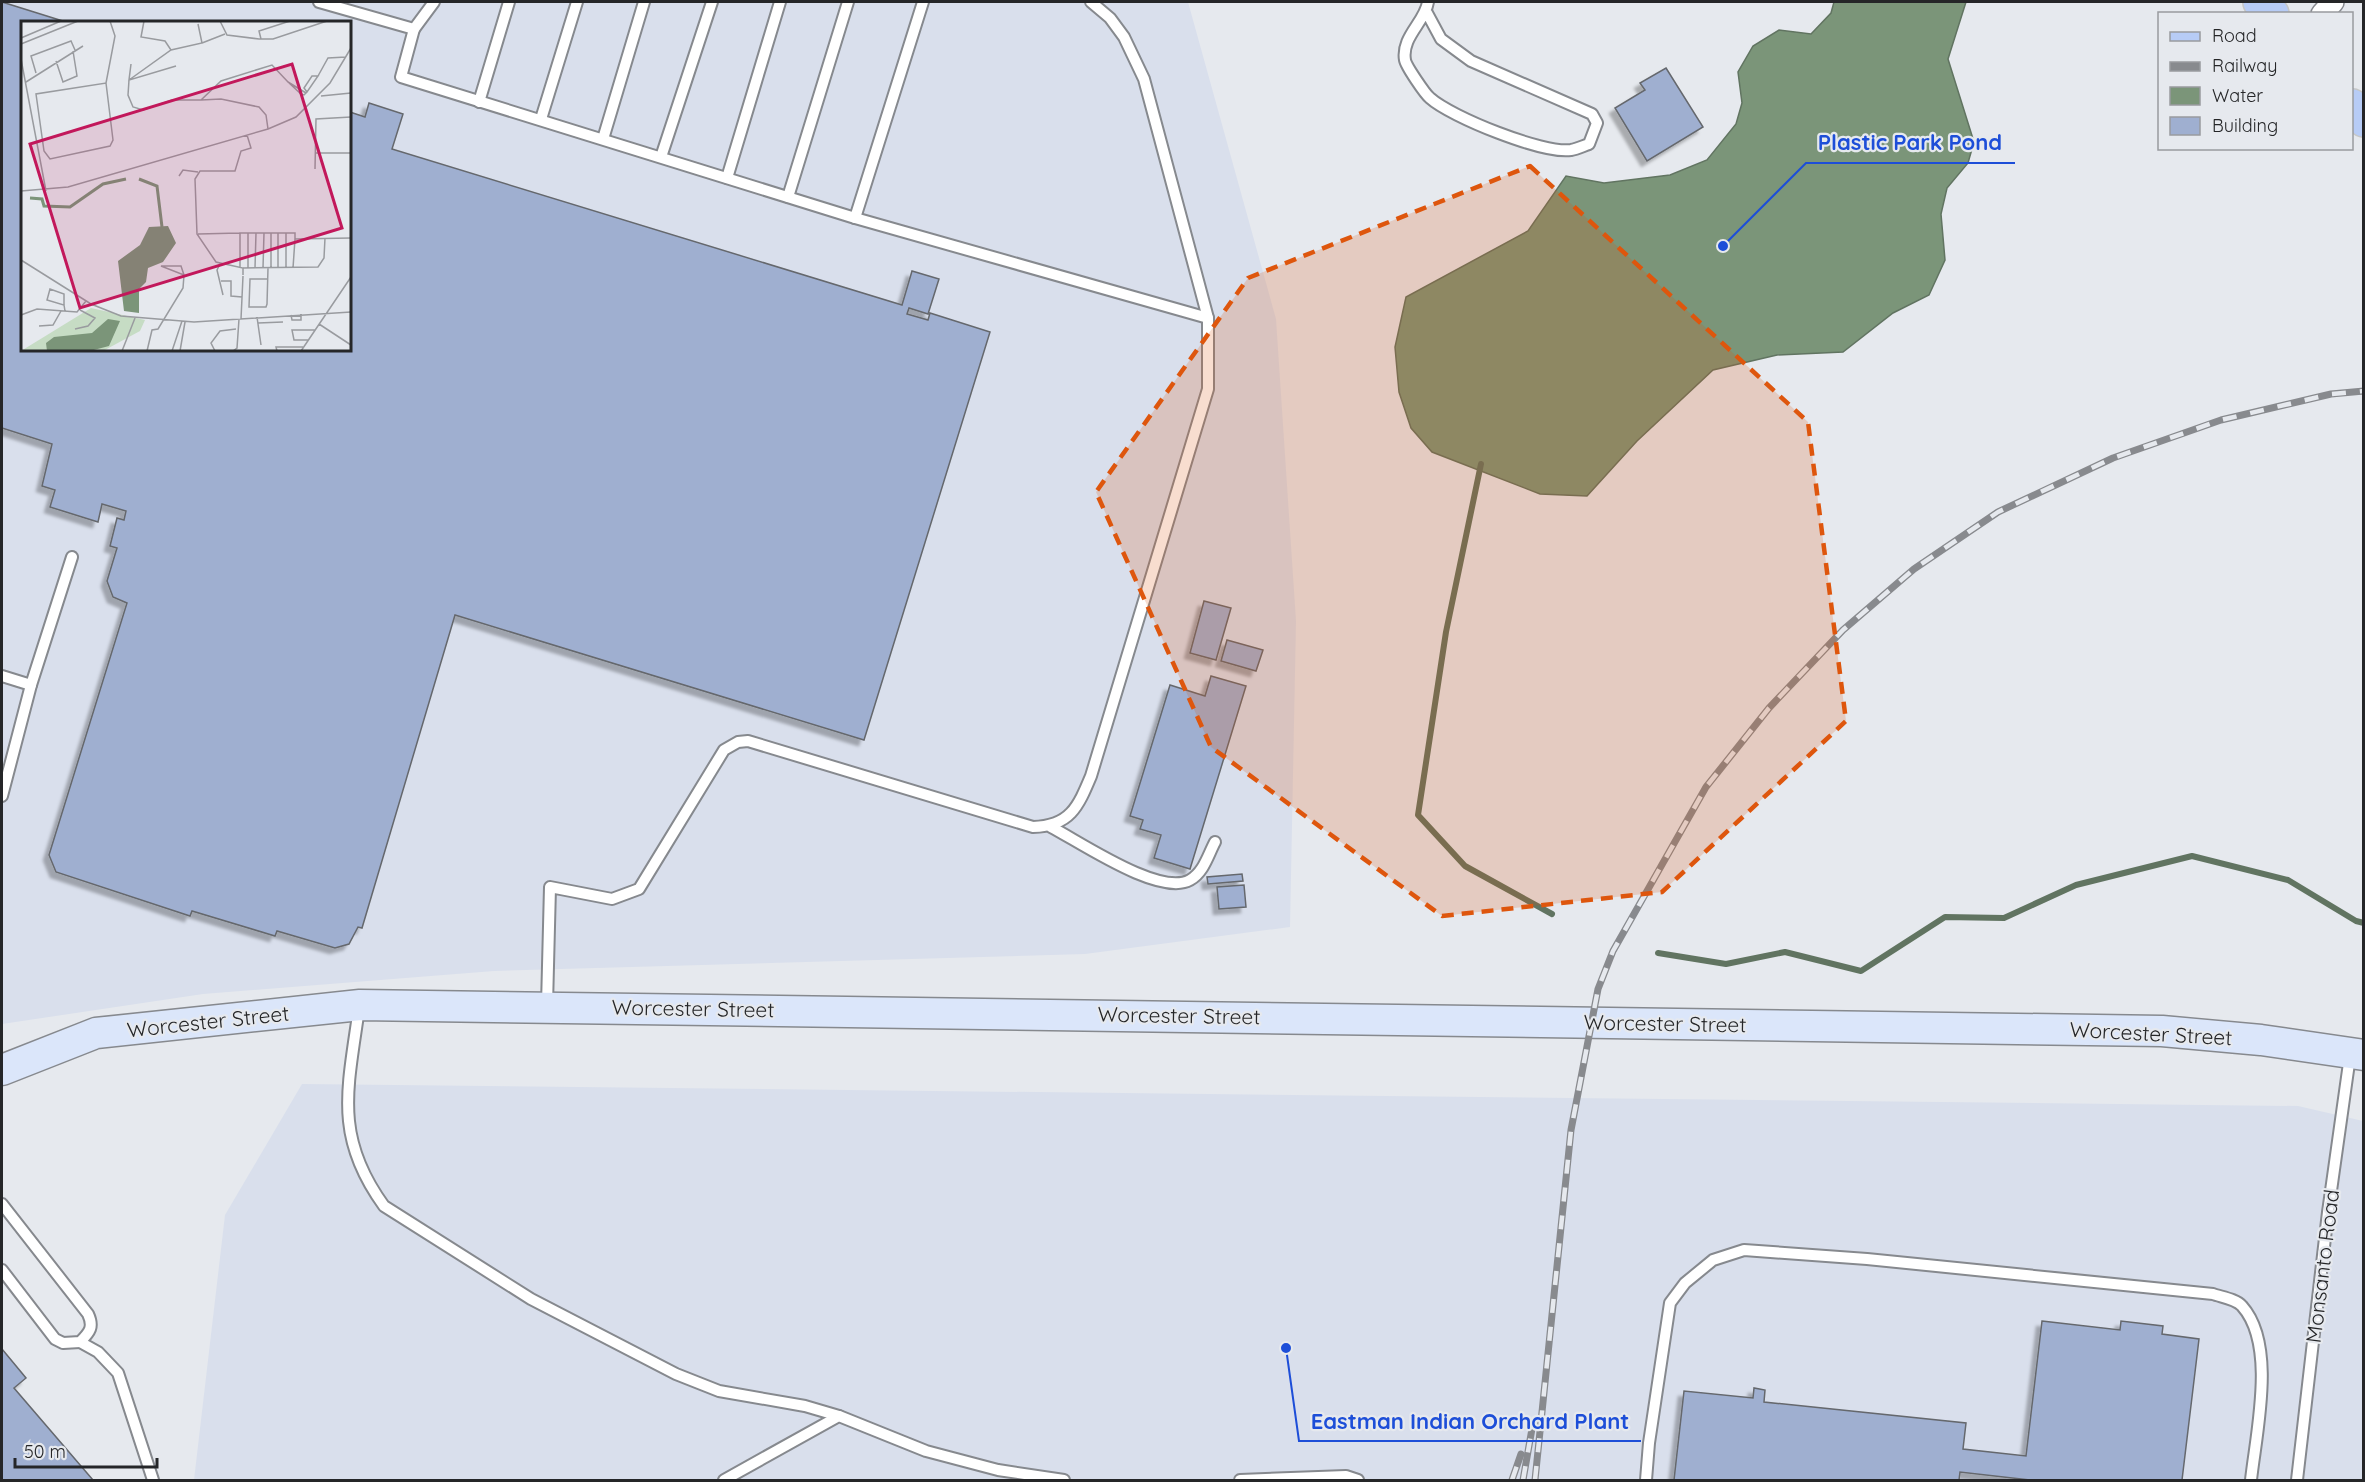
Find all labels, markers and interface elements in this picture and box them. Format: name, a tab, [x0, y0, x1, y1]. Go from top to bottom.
legend	[2158, 12, 2353, 150]
inset map	[21, 21, 351, 351]
text: Road	[2212, 24, 2257, 47]
text: Railway	[2212, 54, 2278, 77]
text: Water	[2212, 84, 2263, 107]
text: Building	[2212, 114, 2278, 137]
callout: Plastic Park Pond	[1806, 123, 2015, 163]
text: Plastic Park Pond	[1818, 128, 2002, 156]
street label: Worcester Street	[611, 994, 775, 1022]
street label: Worcester Street	[126, 1000, 290, 1042]
street label: Worcester Street	[1097, 1001, 1261, 1029]
street label: Worcester Street	[1583, 1009, 1747, 1037]
street label: Worcester Street	[2069, 1016, 2233, 1050]
street label: Monsanto Road	[2300, 1188, 2344, 1344]
callout: Eastman Indian Orchard Plant	[1299, 1401, 1641, 1441]
text: Eastman Indian Orchard Plant	[1311, 1407, 1629, 1435]
scale bar	[15, 1431, 158, 1469]
text: 50 m	[24, 1440, 66, 1463]

